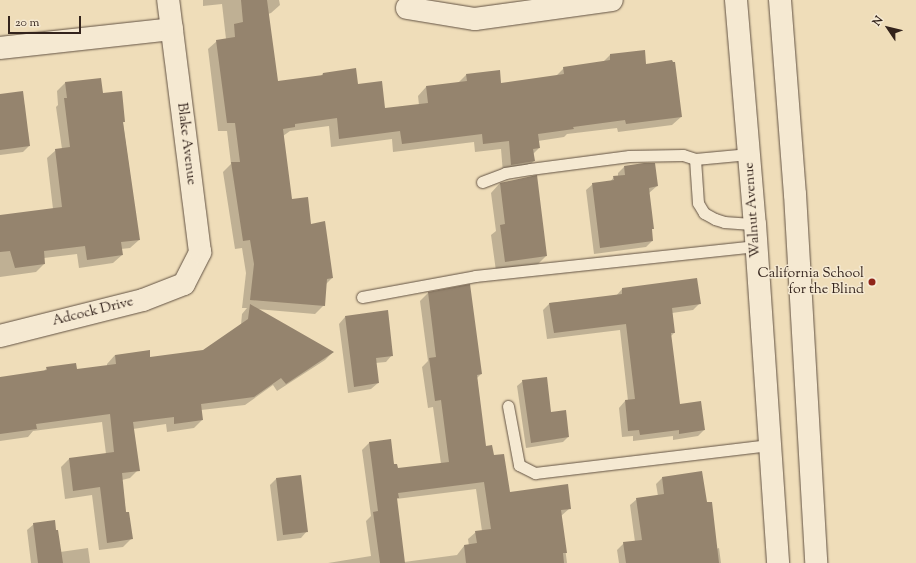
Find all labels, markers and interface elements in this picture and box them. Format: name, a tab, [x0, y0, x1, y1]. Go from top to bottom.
scale bar	[10, 8, 83, 34]
north arrow	[868, 8, 908, 48]
text: N	[869, 13, 887, 29]
text: 20 m	[15, 14, 39, 32]
street label: Blake Avenue	[173, 102, 199, 186]
street label: Walnut Avenue	[741, 162, 765, 258]
place label: California School for the Blind	[758, 266, 864, 298]
marker: California School for the Blind	[867, 277, 877, 287]
street label: Adcock Drive	[51, 294, 135, 330]

